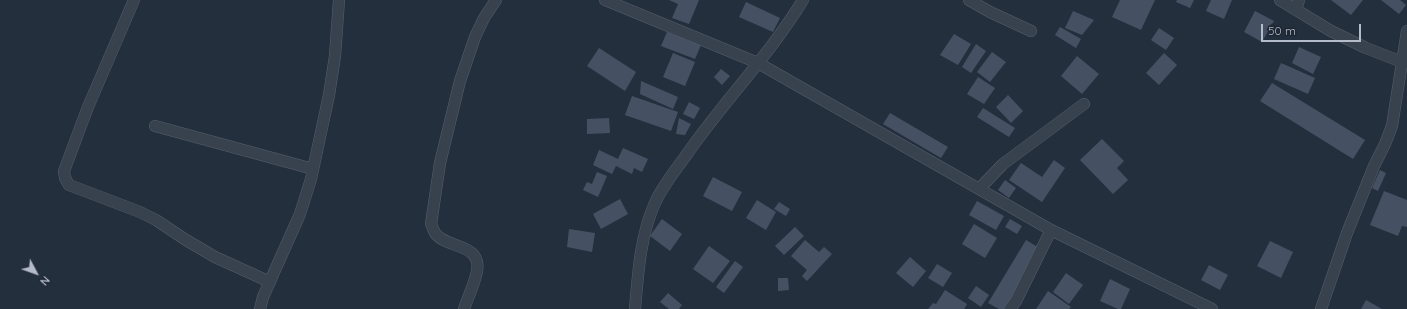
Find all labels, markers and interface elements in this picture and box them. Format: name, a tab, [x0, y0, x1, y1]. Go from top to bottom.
scale bar	[1263, 16, 1363, 42]
text: 50 m	[1268, 23, 1296, 38]
north arrow	[16, 253, 56, 293]
text: N	[37, 273, 53, 289]

